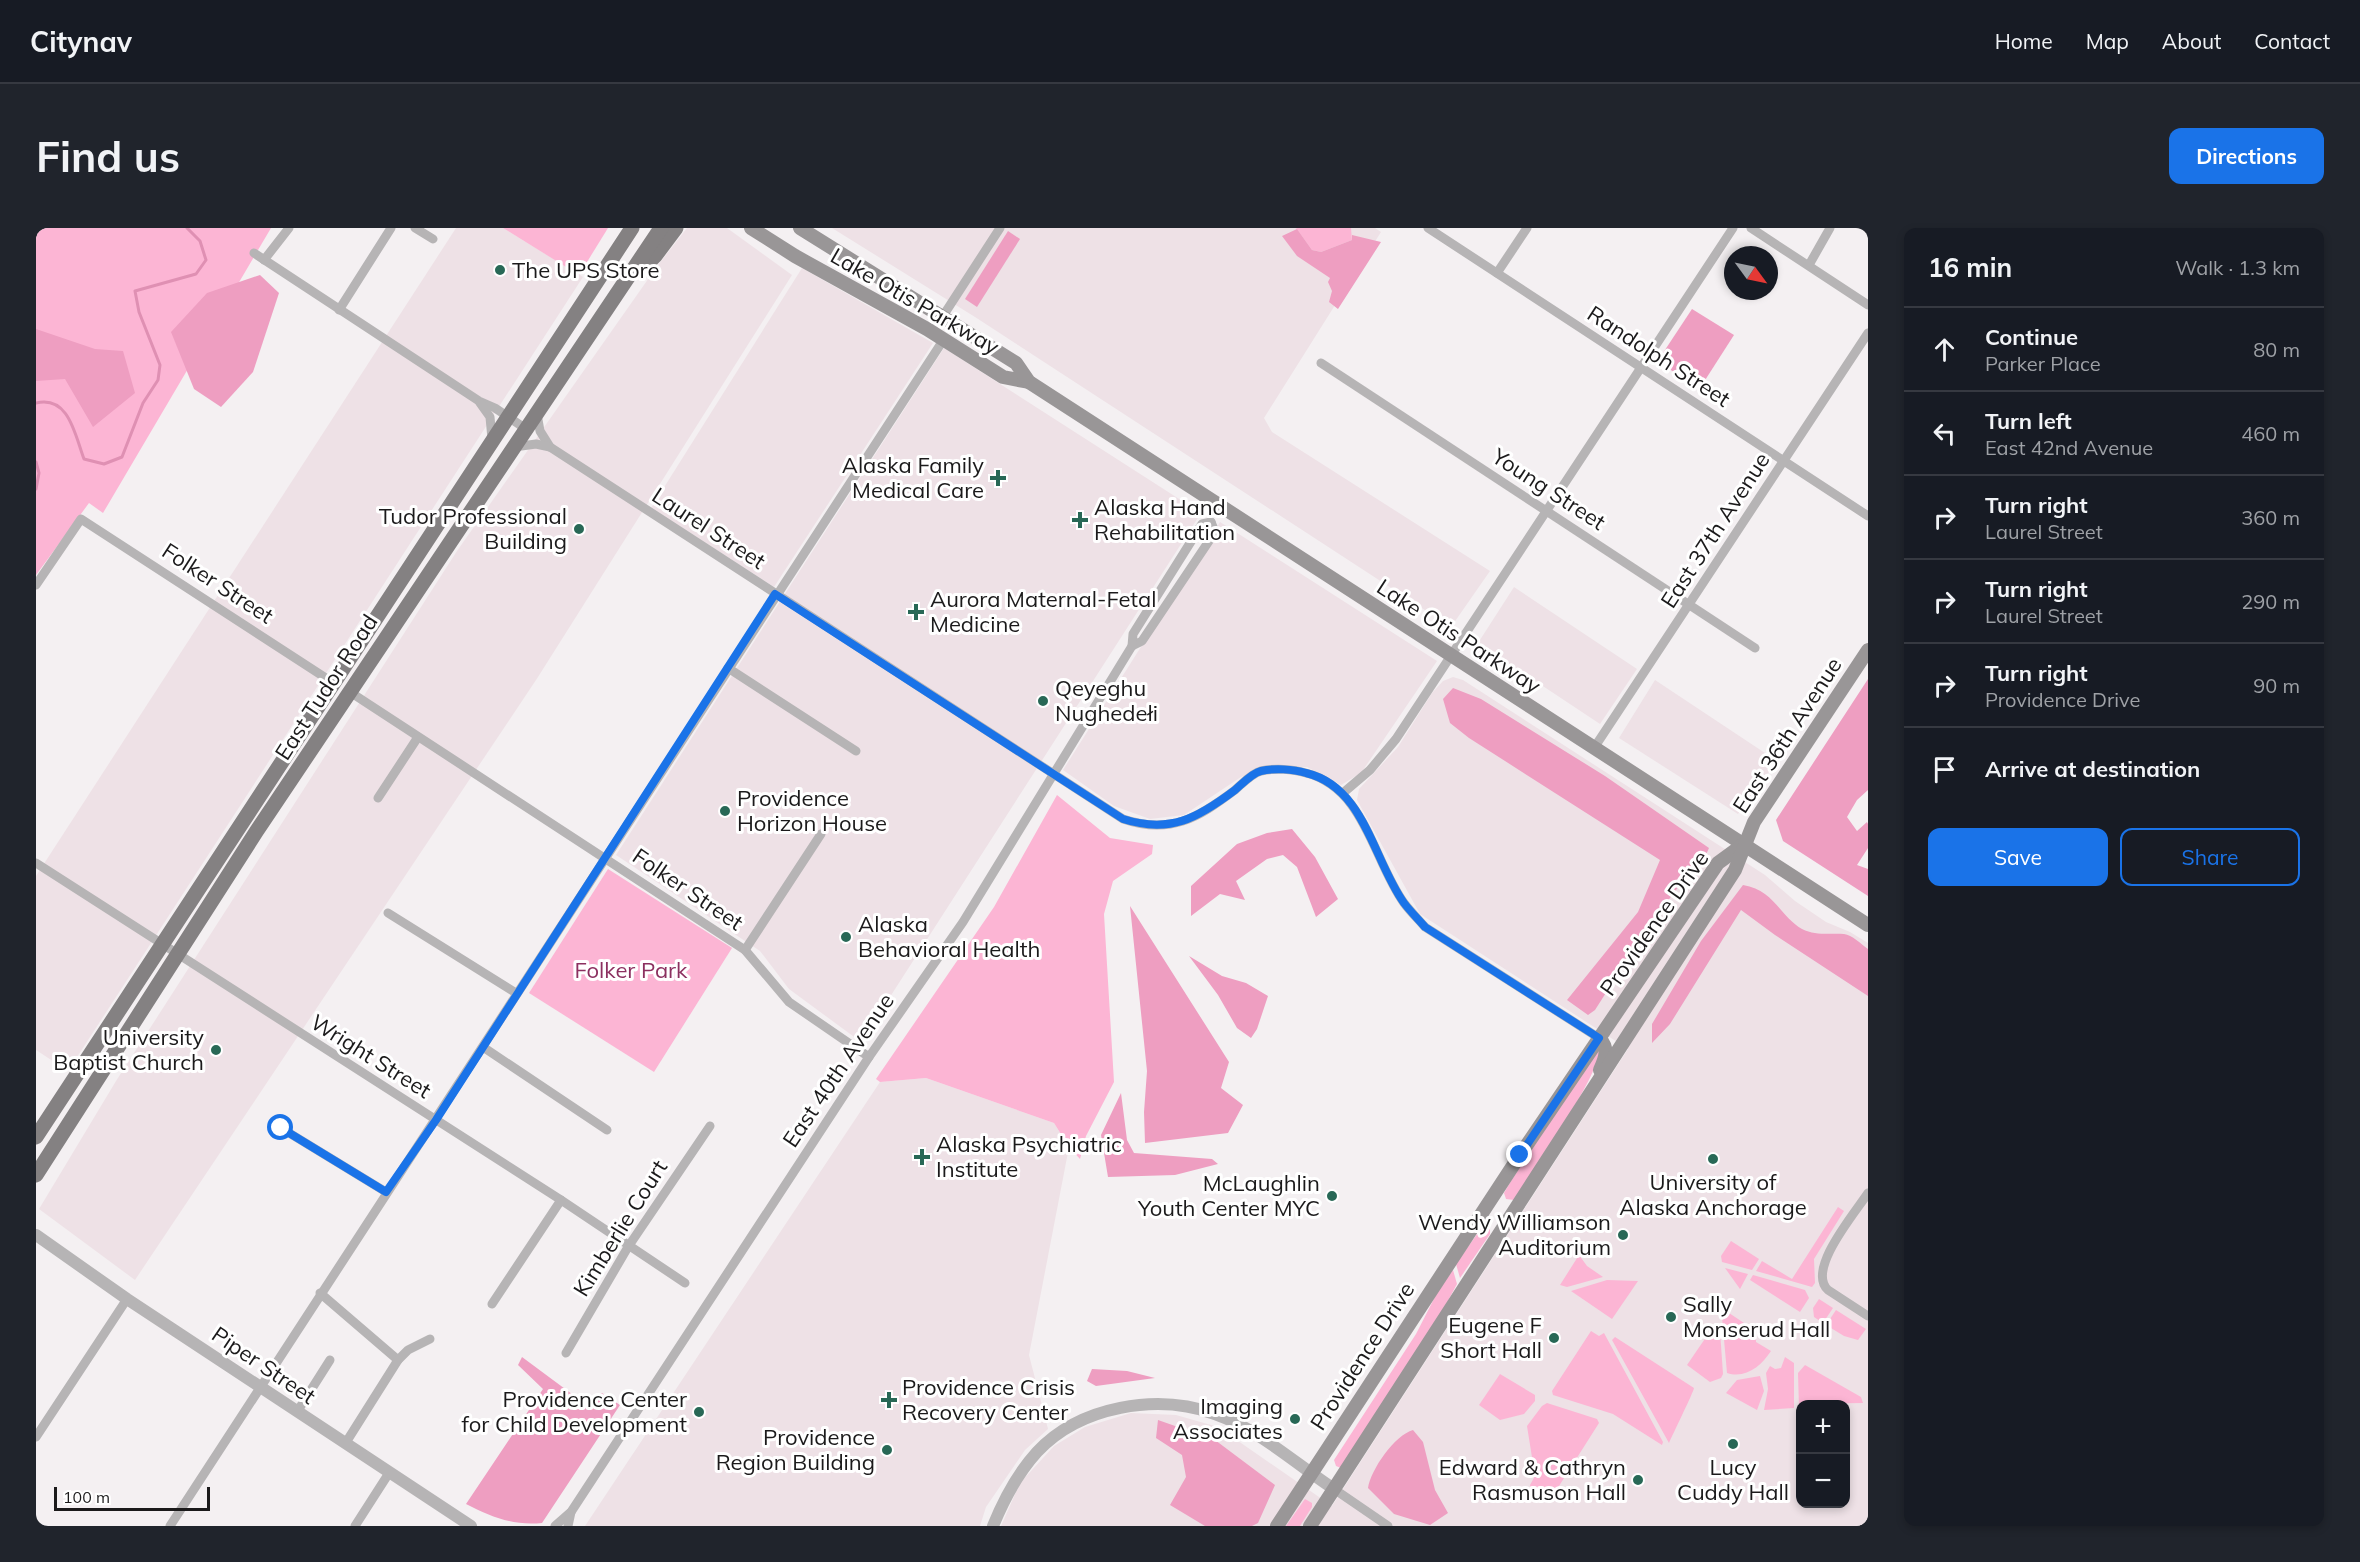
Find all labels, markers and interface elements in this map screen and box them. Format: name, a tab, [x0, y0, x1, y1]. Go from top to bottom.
text: Citynav	[30, 24, 132, 59]
text: Home	[1995, 28, 2053, 54]
text: Map	[2086, 28, 2129, 54]
text: About	[2162, 28, 2221, 54]
text: Contact	[2254, 28, 2330, 54]
button: Directions	[2169, 128, 2324, 184]
text: Find us	[36, 130, 180, 183]
street label: Lake Otis Parkway	[826, 241, 1005, 361]
north arrow	[1724, 246, 1778, 300]
text: 16 min	[1928, 251, 2012, 284]
text: Walk · 1.3 km	[2175, 255, 2300, 280]
place label: The UPS Store	[512, 256, 659, 284]
marker: The UPS Store	[493, 263, 507, 277]
street label: Randolph Street	[1582, 299, 1736, 413]
text: Continue	[1985, 323, 2078, 351]
icon: ahead	[1928, 333, 1961, 366]
text: 80 m	[2253, 337, 2300, 362]
text: Parker Place	[1985, 351, 2101, 376]
text: Turn left	[1985, 407, 2072, 435]
icon: left	[1928, 417, 1961, 450]
text: 460 m	[2241, 421, 2300, 446]
text: East 42nd Avenue	[1985, 435, 2153, 460]
street label: Young Street	[1486, 441, 1611, 536]
street label: East 37th Avenue	[1654, 447, 1776, 613]
place label: Alaska Family Medical Care	[842, 451, 984, 504]
marker: Alaska Family Medical Care	[989, 469, 1007, 487]
street label: Laurel Street	[647, 481, 771, 575]
text: Turn right	[1985, 491, 2088, 519]
place label: Alaska Hand Rehabilitation	[1094, 493, 1235, 546]
icon: right	[1928, 501, 1961, 534]
place label: Tudor Professional Building	[379, 502, 567, 555]
text: 360 m	[2241, 505, 2300, 530]
marker: Alaska Hand Rehabilitation	[1071, 511, 1089, 529]
text: Laurel Street	[1985, 519, 2103, 544]
marker: Tudor Professional Building	[572, 522, 586, 536]
street label: Folker Street	[157, 537, 279, 630]
street label: Lake Otis Parkway	[1372, 572, 1547, 700]
text: Turn right	[1985, 575, 2088, 603]
place label: Aurora Maternal-Fetal Medicine	[930, 585, 1157, 638]
icon: right	[1928, 585, 1961, 618]
text: 290 m	[2241, 589, 2300, 614]
marker: Aurora Maternal-Fetal Medicine	[907, 603, 925, 621]
text: Laurel Street	[1985, 603, 2103, 628]
street label: East Tudor Road	[269, 609, 383, 765]
street label: East 36th Avenue	[1726, 652, 1848, 818]
text: Turn right	[1985, 659, 2088, 687]
icon: right	[1928, 669, 1961, 702]
text: 90 m	[2253, 673, 2300, 698]
place label: Qeyeghu Nughedełi	[1055, 674, 1158, 727]
text: Providence Drive	[1985, 687, 2140, 712]
marker: Qeyeghu Nughedełi	[1036, 694, 1050, 708]
icon: arrive	[1928, 753, 1961, 786]
text: Arrive at destination	[1985, 755, 2200, 783]
place label: Providence Horizon House	[737, 784, 887, 837]
marker: Providence Horizon House	[718, 804, 732, 818]
button: Save	[1928, 828, 2108, 886]
button: Share	[2120, 828, 2300, 886]
street label: Folker Street	[627, 842, 749, 936]
street label: Providence Drive	[1594, 845, 1714, 1001]
place label: Alaska Behavioral Health	[858, 910, 1040, 963]
marker: Alaska Behavioral Health	[839, 930, 853, 944]
park label: Folker Park	[575, 956, 688, 984]
street label: East 40th Avenue	[776, 988, 900, 1152]
street label: Wright Street	[306, 1008, 437, 1104]
place label: University Baptist Church	[53, 1023, 204, 1076]
marker: University Baptist Church	[209, 1043, 223, 1057]
route start	[267, 1114, 293, 1140]
place label: Alaska Psychiatric Institute	[936, 1130, 1122, 1183]
route end	[1506, 1141, 1532, 1167]
marker: Alaska Psychiatric Institute	[913, 1148, 931, 1166]
marker: University of Alaska Anchorage	[1706, 1152, 1720, 1166]
street label: Kimberlie Court	[567, 1154, 673, 1301]
place label: University of Alaska Anchorage	[1619, 1168, 1807, 1221]
place label: McLaughlin Youth Center MYC	[1137, 1169, 1320, 1222]
marker: McLaughlin Youth Center MYC	[1325, 1189, 1339, 1203]
place label: Wendy Williamson Auditorium	[1418, 1208, 1611, 1261]
marker: Wendy Williamson Auditorium	[1616, 1228, 1630, 1242]
street label: Providence Drive	[1304, 1277, 1420, 1435]
place label: Sally Monserud Hall	[1683, 1290, 1830, 1343]
marker: Sally Monserud Hall	[1664, 1310, 1678, 1324]
place label: Eugene F Short Hall	[1440, 1311, 1542, 1364]
street label: Piper Street	[207, 1320, 322, 1410]
marker: Eugene F Short Hall	[1547, 1331, 1561, 1345]
place label: Providence Crisis Recovery Center	[902, 1373, 1075, 1426]
place label: Providence Center for Child Development	[462, 1385, 687, 1438]
marker: Providence Crisis Recovery Center	[880, 1391, 898, 1409]
place label: Imaging Associates	[1173, 1392, 1283, 1445]
map controls	[1796, 1400, 1850, 1508]
button: +	[1796, 1400, 1850, 1454]
marker: Providence Center for Child Development	[692, 1405, 706, 1419]
marker: Imaging Associates	[1288, 1412, 1302, 1426]
place label: Providence Region Building	[716, 1423, 875, 1476]
marker: Lucy Cuddy Hall	[1726, 1437, 1740, 1451]
marker: Providence Region Building	[880, 1443, 894, 1457]
place label: Edward & Cathryn Rasmuson Hall	[1439, 1453, 1626, 1506]
place label: Lucy Cuddy Hall	[1677, 1453, 1789, 1506]
button: −	[1796, 1454, 1850, 1508]
marker: Edward & Cathryn Rasmuson Hall	[1631, 1473, 1645, 1487]
scale bar	[54, 1484, 210, 1512]
text: 100 m	[63, 1487, 110, 1507]

